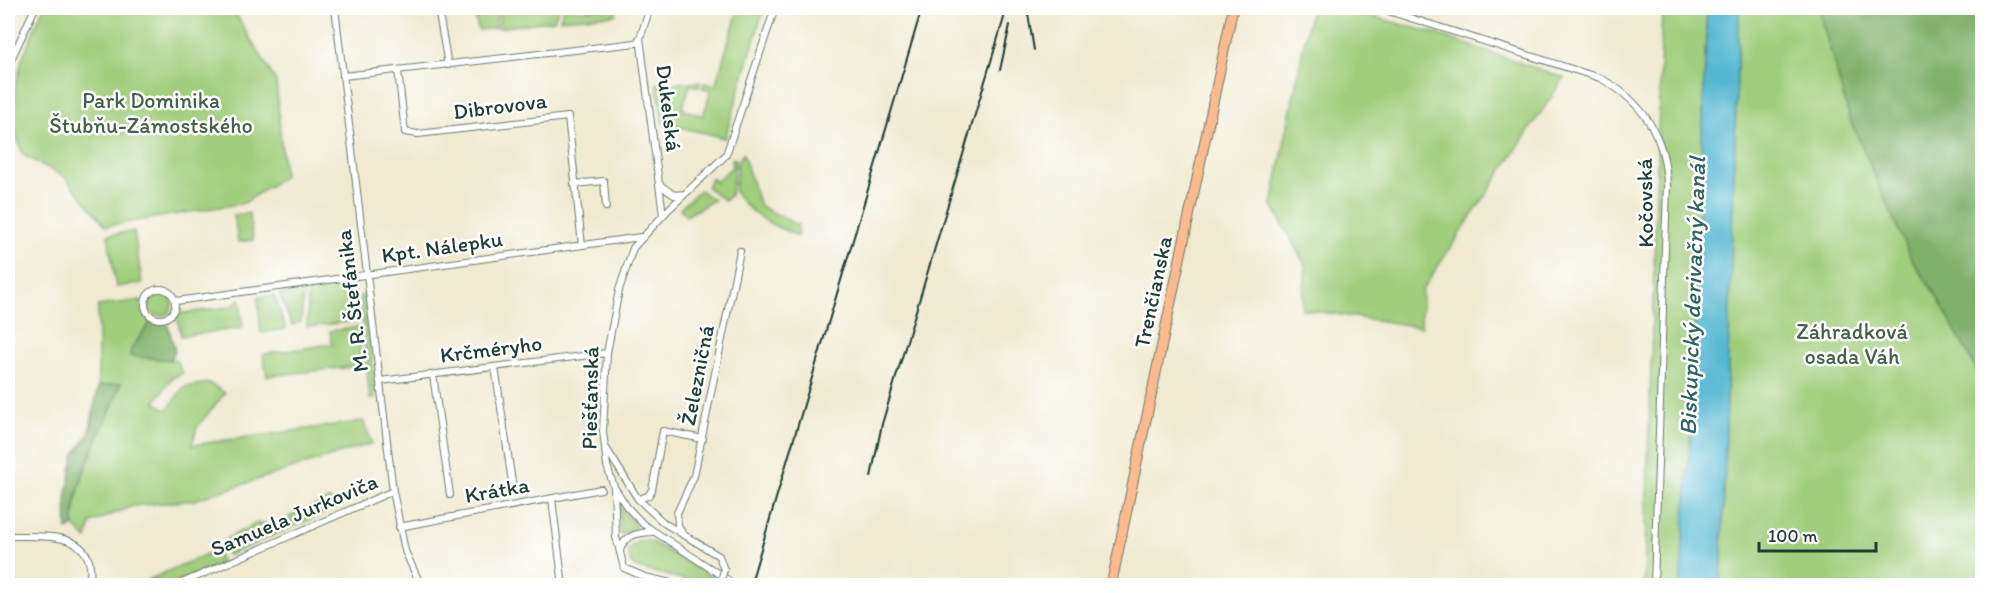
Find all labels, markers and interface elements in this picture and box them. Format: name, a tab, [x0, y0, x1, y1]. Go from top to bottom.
street label: Dukelská	[650, 63, 688, 154]
park label: Park Dominika Štubňu-Zámostského	[49, 87, 253, 139]
street label: Dibrovova	[452, 87, 549, 125]
water label: Biskupický derivačný kanál	[1673, 154, 1711, 436]
street label: Kočovská	[1631, 157, 1659, 248]
street label: Kpt. Nálepku	[380, 225, 504, 269]
street label: M. R. Štefánika	[330, 228, 374, 374]
street label: Trenčianska	[1128, 233, 1178, 351]
park label: Záhradková osada Váh	[1796, 318, 1908, 370]
street label: Železničná	[674, 322, 720, 428]
street label: Krčméryho	[438, 329, 544, 369]
street label: Piešťanská	[576, 346, 604, 450]
street label: Samuela Jurkoviča	[207, 468, 382, 562]
street label: Krátka	[463, 471, 532, 509]
scale bar	[1759, 515, 1876, 553]
text: 100 m	[1768, 525, 1818, 547]

